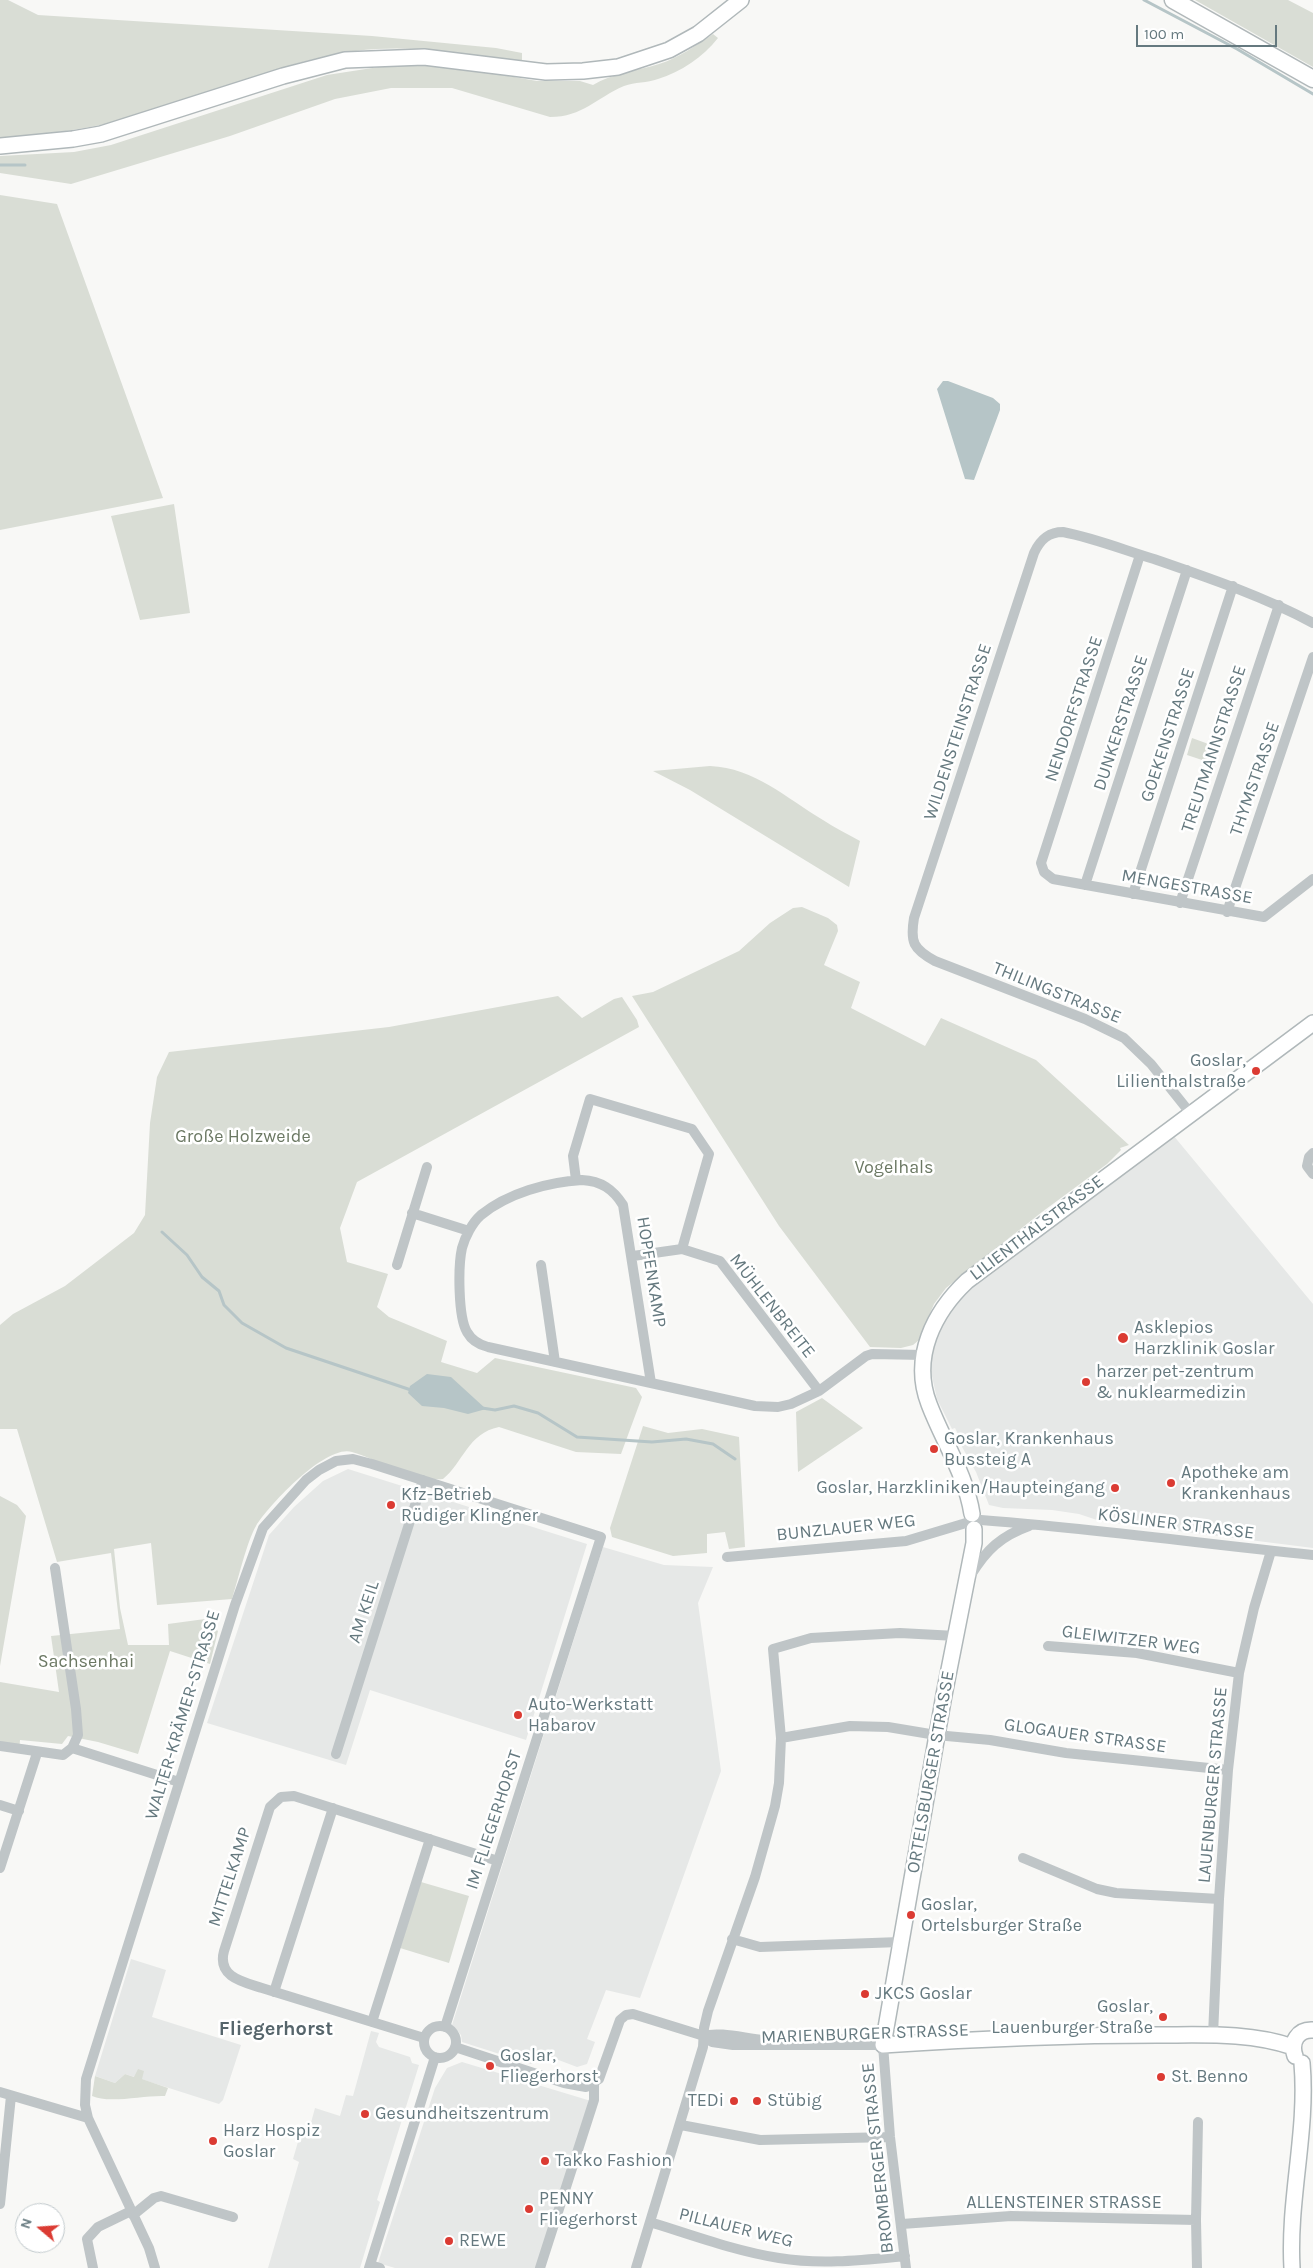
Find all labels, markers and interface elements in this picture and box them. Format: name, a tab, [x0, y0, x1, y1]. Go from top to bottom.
scale bar	[1138, 15, 1279, 47]
text: 100 m	[1144, 25, 1184, 43]
street label: NENDORFSTRASSE	[1040, 633, 1108, 785]
street label: WILDENSTEINSTRASSE	[919, 641, 997, 823]
street label: DUNKERSTRASSE	[1089, 653, 1153, 793]
street label: TREUTMANNSTRASSE	[1177, 663, 1251, 835]
street label: GOEKENSTRASSE	[1136, 665, 1200, 805]
street label: THYMSTRASSE	[1225, 719, 1285, 839]
street label: MENGESTRASSE	[1120, 865, 1254, 909]
street label: THILINGSTRASSE	[990, 957, 1124, 1029]
place label: Goslar, Lilienthalstraße	[1116, 1050, 1246, 1092]
marker: Goslar, Lilienthalstraße	[1250, 1065, 1262, 1077]
park label: Große Holzweide	[175, 1126, 311, 1148]
park label: Vogelhals	[854, 1157, 934, 1179]
street label: LILIENTHALSTRASSE	[966, 1171, 1108, 1285]
street label: HOPFENKAMP	[632, 1215, 670, 1329]
street label: MÜHLENBREITE	[725, 1250, 819, 1362]
place label: Asklepios Harzklinik Goslar	[1134, 1317, 1275, 1360]
marker: Asklepios Harzklinik Goslar	[1116, 1331, 1130, 1345]
place label: harzer pet-zentrum & nuklearmedizin	[1096, 1361, 1254, 1404]
marker: harzer pet-zentrum & nuklearmedizin	[1080, 1376, 1092, 1388]
place label: Goslar, Krankenhaus Bussteig A	[944, 1428, 1114, 1470]
marker: Goslar, Krankenhaus Bussteig A	[928, 1443, 940, 1455]
place label: Apotheke am Krankenhaus	[1181, 1462, 1291, 1505]
place label: Goslar, Harzkliniken/Haupteingang	[816, 1477, 1105, 1499]
marker: Apotheke am Krankenhaus	[1165, 1477, 1177, 1489]
marker: Goslar, Harzkliniken/Haupteingang	[1109, 1482, 1121, 1494]
place label: Kfz-Betrieb Rüdiger Klingner	[401, 1484, 538, 1526]
marker: Kfz-Betrieb Rüdiger Klingner	[385, 1499, 397, 1511]
street label: KÖSLINER STRASSE	[1096, 1504, 1256, 1544]
street label: BUNZLAUER WEG	[775, 1510, 917, 1546]
street label: AM KEIL	[344, 1578, 384, 1646]
street label: WALTER-KRÄMER-STRASSE	[141, 1608, 225, 1822]
street label: GLEIWITZER WEG	[1061, 1621, 1201, 1659]
park label: Sachsenhai	[38, 1651, 134, 1673]
street label: ORTELSBURGER STRASSE	[903, 1669, 959, 1875]
street label: LAUENBURGER STRASSE	[1194, 1686, 1232, 1884]
place label: Auto-Werkstatt Habarov	[528, 1694, 653, 1736]
marker: Auto-Werkstatt Habarov	[512, 1709, 524, 1721]
street label: GLOGAUER STRASSE	[1002, 1714, 1168, 1758]
street label: IM FLIEGERHORST	[461, 1748, 527, 1892]
street label: MITTELKAMP	[204, 1825, 256, 1929]
place label: Goslar, Ortelsburger Straße	[921, 1894, 1082, 1936]
marker: Goslar, Ortelsburger Straße	[905, 1909, 917, 1921]
place label: JKCS Goslar	[875, 1983, 972, 2005]
marker: JKCS Goslar	[859, 1988, 871, 2000]
place label: Goslar, Lauenburger Straße	[991, 1996, 1153, 2038]
marker: Goslar, Lauenburger Straße	[1157, 2011, 1169, 2023]
district label: Fliegerhorst	[219, 2017, 333, 2041]
street label: MARIENBURGER STRASSE	[761, 2020, 969, 2048]
place label: Goslar, Fliegerhorst	[500, 2045, 598, 2088]
marker: Goslar, Fliegerhorst	[484, 2060, 496, 2072]
street label: BROMBERGER STRASSE	[857, 2062, 899, 2254]
place label: St. Benno	[1171, 2066, 1248, 2088]
marker: St. Benno	[1155, 2071, 1167, 2083]
place label: TEDi	[688, 2090, 724, 2112]
place label: Stübig	[767, 2090, 822, 2112]
marker: TEDi	[728, 2095, 740, 2107]
marker: Stübig	[751, 2095, 763, 2107]
place label: Gesundheitszentrum	[375, 2103, 549, 2125]
marker: Gesundheitszentrum	[359, 2108, 371, 2120]
place label: Harz Hospiz Goslar	[223, 2120, 320, 2162]
marker: Harz Hospiz Goslar	[207, 2135, 219, 2147]
place label: Takko Fashion	[555, 2150, 672, 2172]
marker: Takko Fashion	[539, 2155, 551, 2167]
place label: PENNY Fliegerhorst	[539, 2188, 637, 2230]
street label: ALLENSTEINER STRASSE	[966, 2192, 1162, 2214]
north arrow	[15, 2203, 65, 2253]
marker: PENNY Fliegerhorst	[523, 2203, 535, 2215]
street label: PILLAUER WEG	[677, 2203, 795, 2253]
text: N	[17, 2216, 36, 2231]
place label: REWE	[459, 2230, 506, 2252]
marker: REWE	[443, 2235, 455, 2247]

